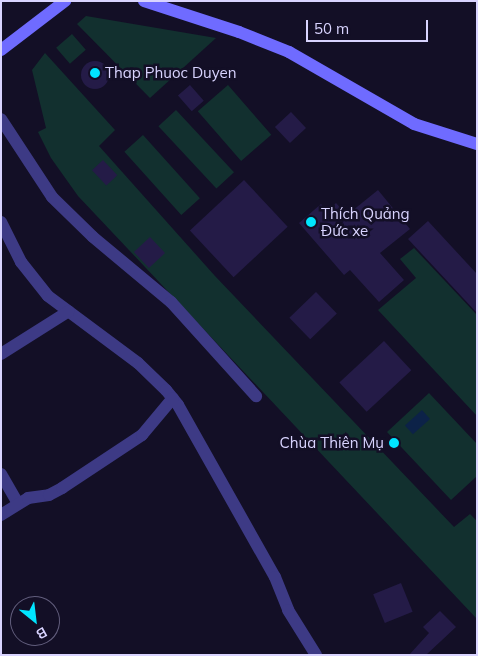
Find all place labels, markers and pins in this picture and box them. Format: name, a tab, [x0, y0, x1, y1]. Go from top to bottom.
place label: Thap Phuoc Duyen	[105, 64, 237, 82]
marker: Thap Phuoc Duyen	[89, 67, 101, 79]
place label: Thích Quảng Đức xe	[321, 204, 410, 239]
marker: Thích Quảng Đức xe	[305, 216, 317, 228]
place label: Chùa Thiên Mụ	[280, 434, 384, 452]
marker: Chùa Thiên Mụ	[388, 437, 400, 449]

